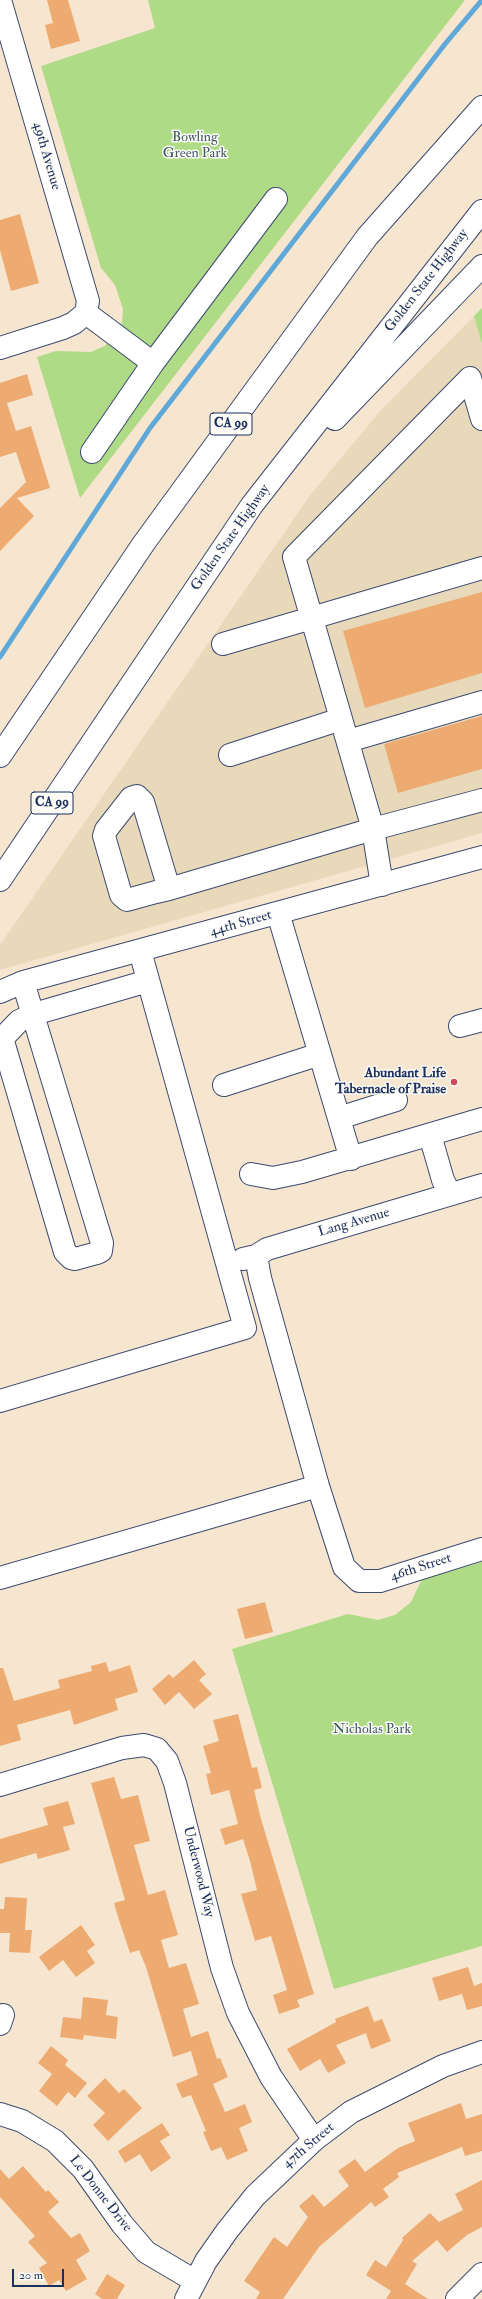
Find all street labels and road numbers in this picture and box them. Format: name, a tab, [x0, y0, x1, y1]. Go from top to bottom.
street label: 49th Avenue	[28, 120, 64, 192]
street label: Golden State Highway	[382, 226, 472, 336]
road number: CA 99	[210, 413, 252, 435]
street label: Golden State Highway	[188, 482, 274, 594]
road number: CA 99	[31, 792, 73, 814]
street label: 44th Street	[208, 907, 274, 941]
street label: Lang Avenue	[316, 1205, 392, 1241]
street label: 46th Street	[388, 1550, 454, 1586]
street label: Underwood Way	[179, 1825, 217, 1919]
street label: 47th Street	[280, 2120, 338, 2172]
street label: Le Donne Drive	[65, 2152, 135, 2236]

